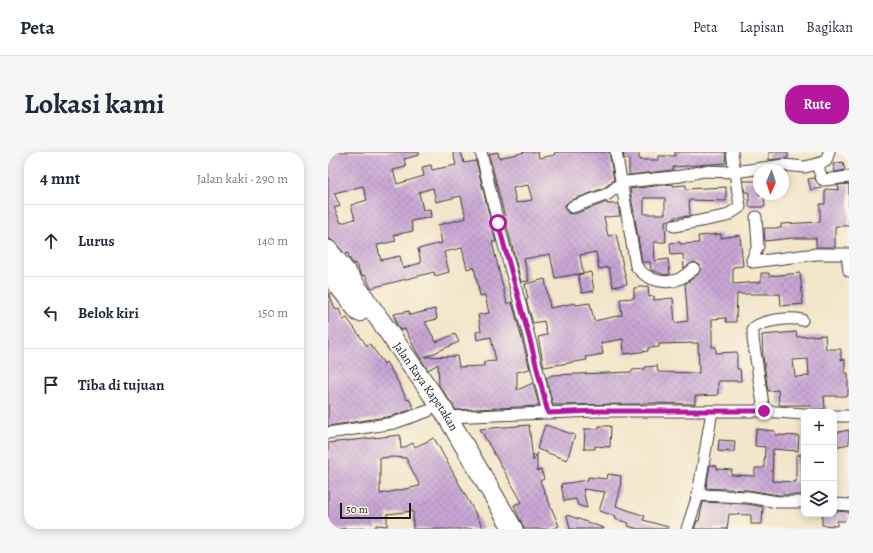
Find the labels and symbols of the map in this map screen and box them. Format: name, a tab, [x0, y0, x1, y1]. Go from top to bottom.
north arrow	[753, 164, 789, 200]
route start	[489, 214, 507, 232]
street label: Jalan Raya Kapetakan	[390, 339, 462, 434]
route end	[755, 402, 773, 420]
scale bar	[340, 501, 411, 520]

